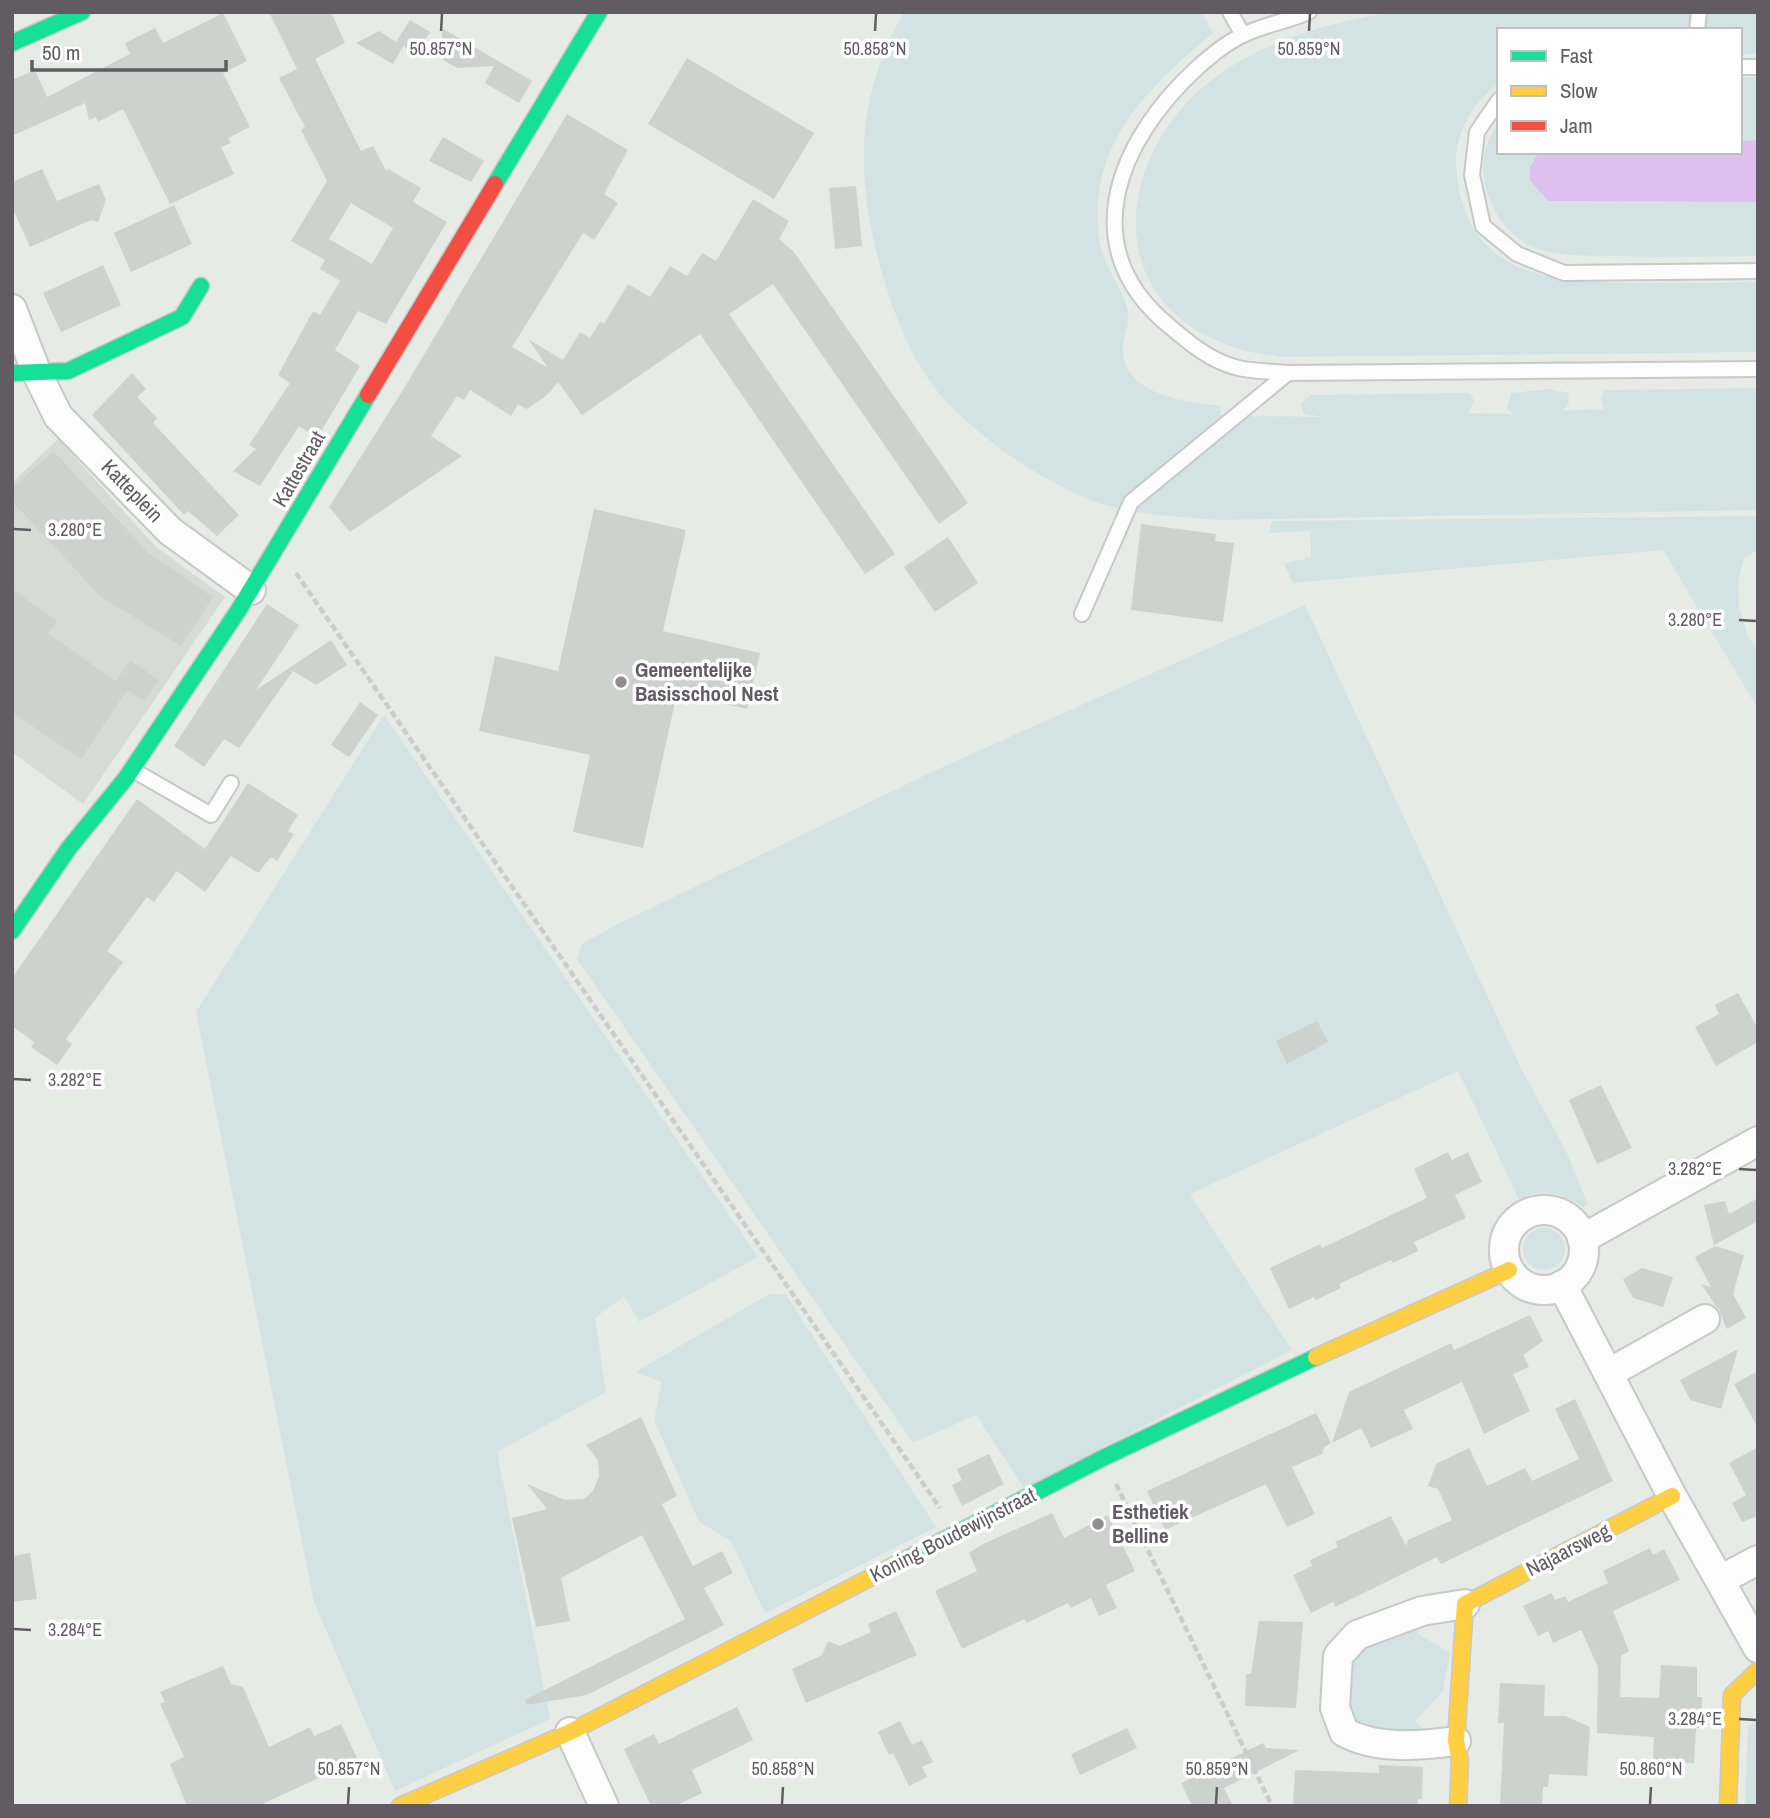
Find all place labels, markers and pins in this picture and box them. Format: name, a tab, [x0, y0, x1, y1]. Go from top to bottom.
place label: Gemeentelijke Basisschool Nest	[635, 655, 779, 708]
marker: Gemeentelijke Basisschool Nest	[613, 674, 629, 690]
place label: Esthetiek Belline	[1112, 1497, 1189, 1550]
marker: Esthetiek Belline	[1090, 1516, 1106, 1532]

